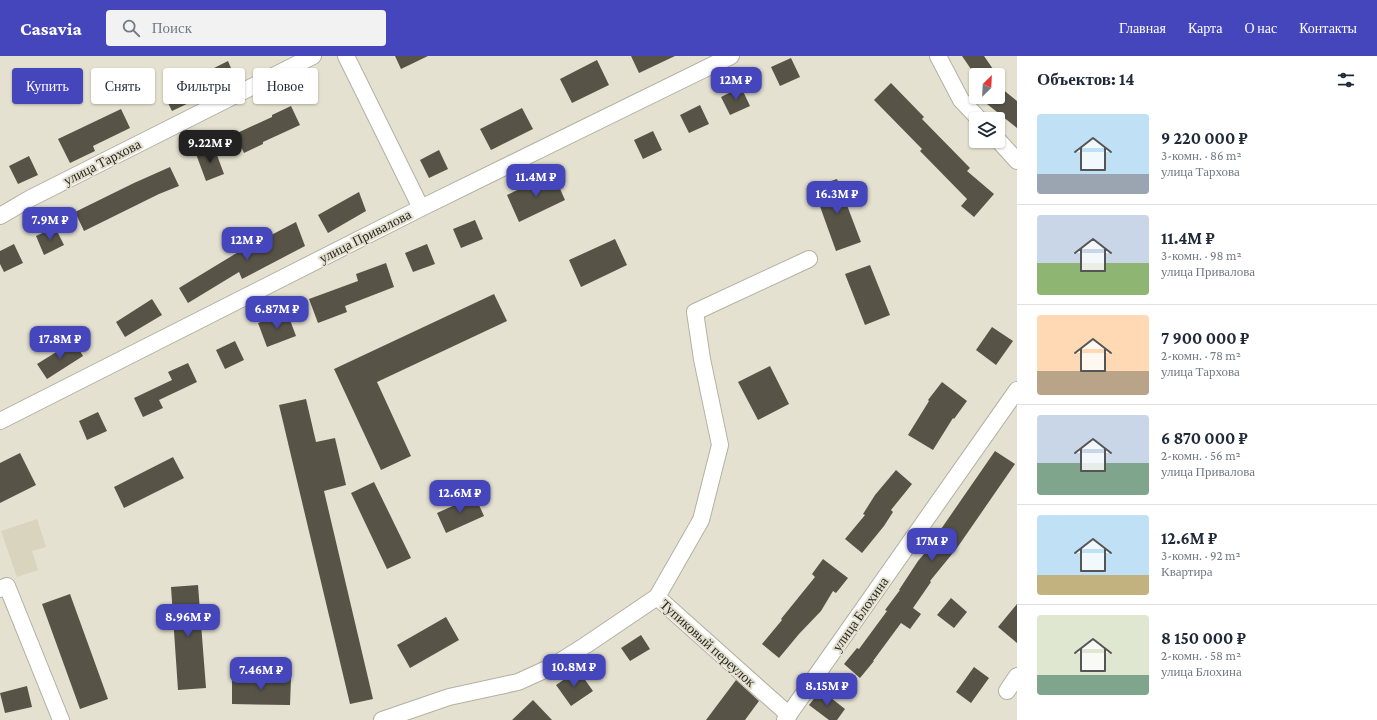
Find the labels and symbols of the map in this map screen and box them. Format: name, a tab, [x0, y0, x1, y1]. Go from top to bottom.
pin: 12M ₽	[708, 67, 764, 101]
north arrow	[969, 68, 1005, 104]
pin: 9.22M ₽	[173, 130, 247, 164]
street label: улица Тархова	[61, 135, 144, 188]
pin: 11.4M ₽	[499, 164, 573, 198]
pin: 16.3M ₽	[800, 181, 874, 215]
street label: улица Привалова	[316, 206, 414, 266]
pin: 7.9M ₽	[17, 207, 83, 241]
pin: 12M ₽	[219, 227, 275, 261]
pin: 6.87M ₽	[240, 296, 314, 330]
pin: 17.8M ₽	[23, 326, 97, 360]
pin: 12.6M ₽	[423, 480, 497, 514]
pin: 17M ₽	[904, 528, 960, 562]
street label: улица Блохина	[829, 573, 892, 654]
street label: Тупиковый переулок	[657, 596, 759, 690]
pin: 8.96M ₽	[151, 604, 225, 638]
pin: 10.8M ₽	[537, 654, 611, 688]
pin: 7.46M ₽	[224, 657, 298, 691]
pin: 8.15M ₽	[790, 673, 864, 707]

